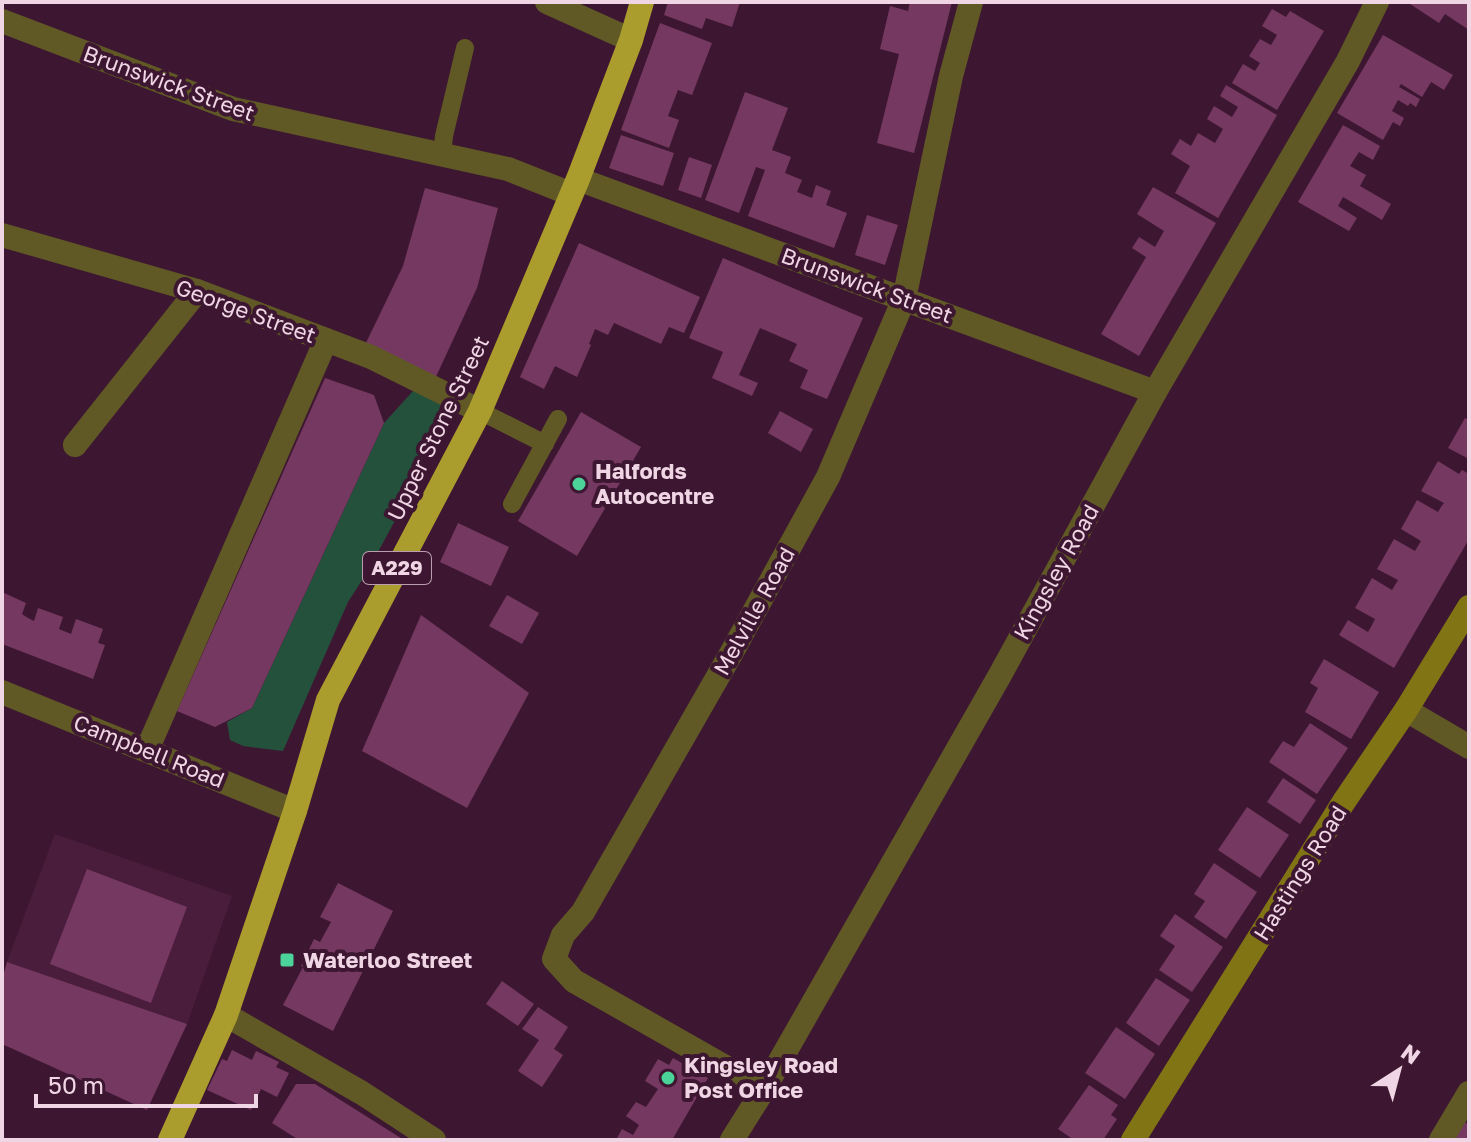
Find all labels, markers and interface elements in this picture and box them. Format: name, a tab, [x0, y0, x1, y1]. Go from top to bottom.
street label: Brunswick Street	[80, 39, 259, 126]
street label: Brunswick Street	[778, 241, 957, 328]
street label: George Street	[173, 273, 320, 348]
street label: Upper Stone Street	[381, 331, 494, 525]
place label: Halfords Autocentre	[595, 457, 714, 509]
marker: Halfords Autocentre	[570, 475, 588, 493]
street label: Kingsley Road	[1007, 499, 1104, 644]
street label: Melville Road	[707, 542, 800, 680]
road number: A229	[363, 552, 431, 584]
street label: Campbell Road	[70, 708, 228, 793]
street label: Hastings Road	[1247, 800, 1352, 945]
place label: Waterloo Street	[303, 946, 473, 973]
marker: Waterloo Street	[278, 951, 296, 969]
north arrow	[1359, 1030, 1439, 1110]
text: N	[1396, 1038, 1426, 1069]
place label: Kingsley Road Post Office	[684, 1051, 838, 1103]
scale bar	[36, 1058, 256, 1108]
marker: Kingsley Road Post Office	[659, 1069, 677, 1087]
text: 50 m	[48, 1070, 104, 1099]

